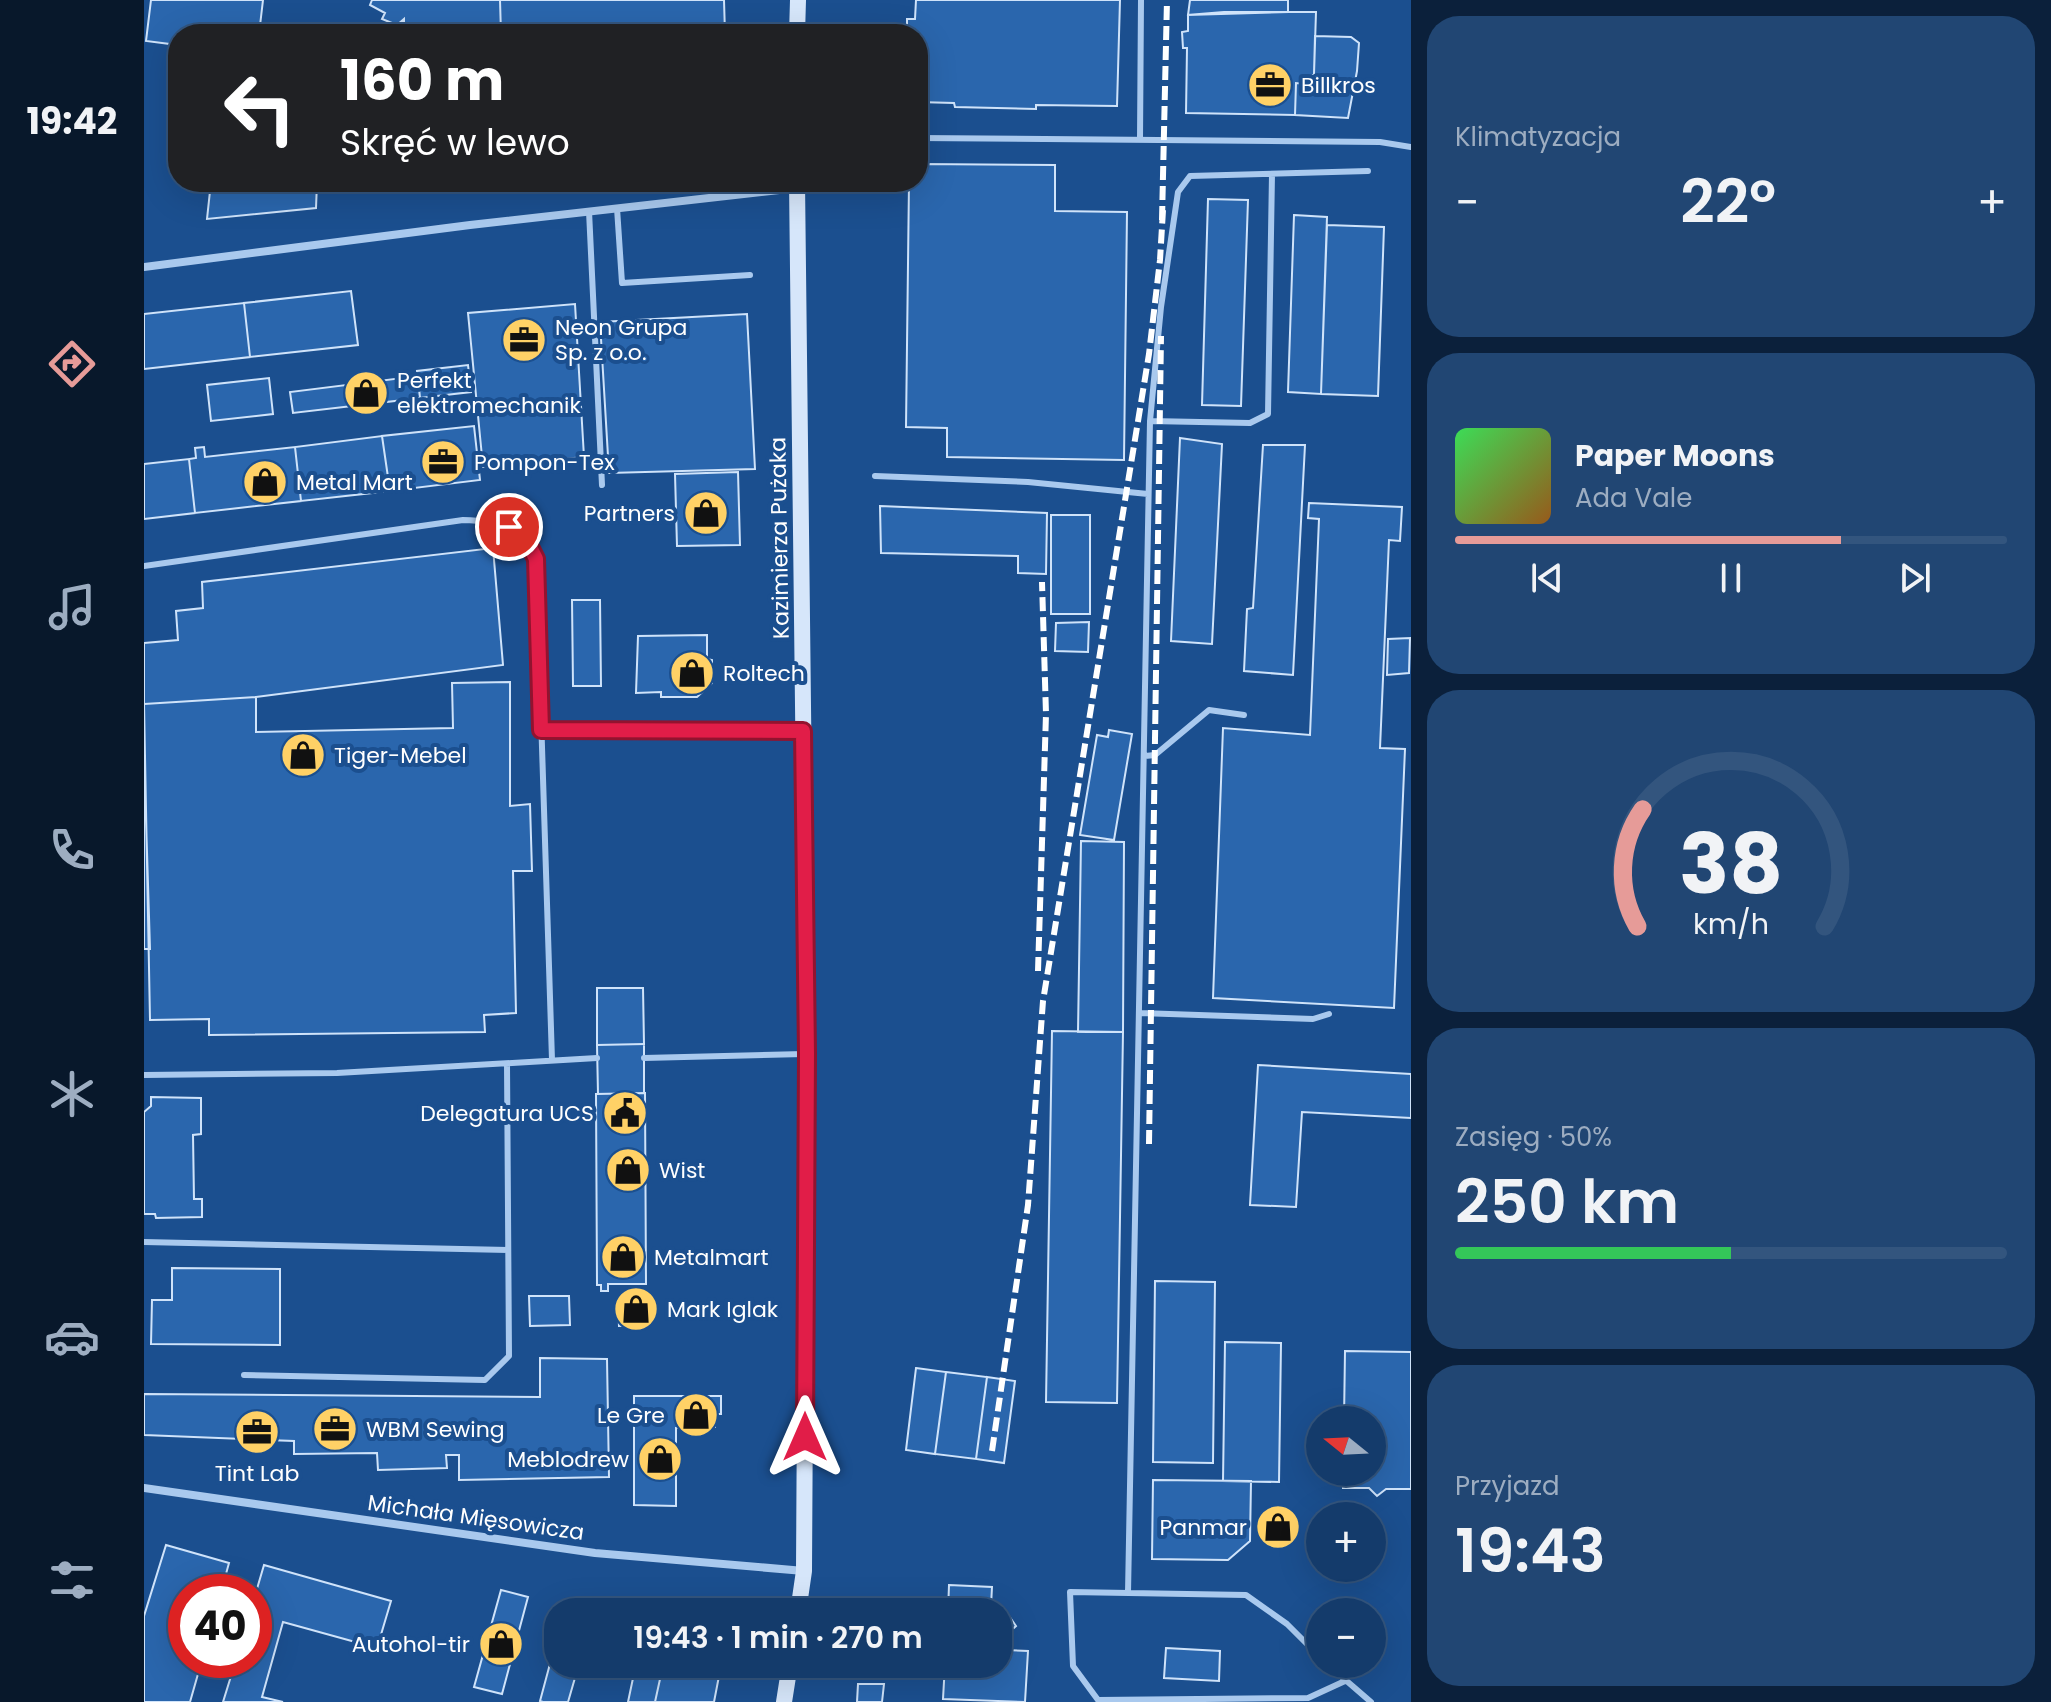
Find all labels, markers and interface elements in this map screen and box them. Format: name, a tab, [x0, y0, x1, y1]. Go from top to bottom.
text: 160 m	[340, 41, 504, 120]
icon: left	[208, 56, 312, 160]
office icon: Billkros	[1246, 61, 1294, 109]
place label: Billkros	[1301, 70, 1376, 101]
text: 19:42	[27, 96, 117, 147]
text: Skręć w lewo	[340, 117, 570, 168]
text: Klimatyzacja	[1455, 119, 1621, 155]
text: 22°	[1680, 160, 1776, 244]
text: −	[1455, 172, 1479, 233]
text: +	[1977, 172, 2007, 233]
place label: Neon Grupa Sp. z o.o.	[555, 312, 687, 368]
office icon: Neon Grupa Sp. z o.o.	[500, 316, 548, 364]
icon: directions	[44, 336, 100, 392]
place label: Perfekt elektromechanik	[397, 365, 581, 421]
shop icon: Perfekt elektromechanik	[342, 369, 390, 417]
text: Paper Moons	[1575, 434, 1775, 477]
street label: Kazimierza Pużaka	[762, 437, 797, 639]
office icon: Pompon-Tex	[419, 438, 467, 486]
place label: Pompon-Tex	[474, 447, 615, 478]
shop icon: Metal Mart	[241, 458, 289, 506]
place label: Metal Mart	[296, 467, 413, 498]
text: Ada Vale	[1575, 480, 1692, 516]
shop icon: Partners	[682, 489, 730, 537]
pin	[475, 493, 543, 561]
place label: Partners	[584, 498, 675, 529]
icon: arrive	[487, 505, 531, 549]
icon: previous	[1525, 556, 1569, 600]
icon: pause	[1709, 556, 1753, 600]
icon: next	[1893, 556, 1937, 600]
icon: music	[44, 579, 100, 635]
shop icon: Roltech	[668, 649, 716, 697]
place label: Roltech	[723, 658, 805, 689]
shop icon: Tiger-Mebel	[279, 731, 327, 779]
place label: Tiger-Mebel	[334, 740, 467, 771]
text: 38	[1679, 806, 1783, 922]
icon: phone	[44, 822, 100, 878]
text: km/h	[1693, 904, 1769, 944]
icon: climate	[44, 1066, 100, 1122]
public building icon: Delegatura UCS	[601, 1089, 649, 1137]
place label: Delegatura UCS	[420, 1098, 594, 1129]
text: Zasięg · 50%	[1455, 1119, 1612, 1155]
shop icon: Wist	[604, 1146, 652, 1194]
place label: Wist	[659, 1155, 705, 1186]
text: 250 km	[1455, 1160, 1679, 1244]
shop icon: Metalmart	[599, 1233, 647, 1281]
place label: Metalmart	[654, 1242, 769, 1273]
shop icon: Mark Iglak	[612, 1285, 660, 1333]
place label: Mark Iglak	[667, 1294, 779, 1325]
icon: car	[44, 1309, 100, 1365]
shop icon: Le Gre	[672, 1391, 720, 1439]
position arrow	[763, 1395, 847, 1479]
place label: Le Gre	[597, 1400, 665, 1431]
office icon: WBM Sewing	[311, 1405, 359, 1453]
north arrow	[1306, 1406, 1386, 1486]
map controls	[1306, 1406, 1386, 1678]
office icon: Tint Lab	[233, 1408, 281, 1456]
place label: WBM Sewing	[366, 1414, 505, 1445]
shop icon: Meblodrew	[636, 1435, 684, 1483]
place label: Meblodrew	[507, 1444, 629, 1475]
place label: Tint Lab	[215, 1458, 299, 1489]
text: Przyjazd	[1455, 1468, 1560, 1504]
street label: Michała Mięsowicza	[366, 1487, 586, 1548]
button: +	[1306, 1502, 1386, 1582]
shop icon: Panmar	[1254, 1503, 1302, 1551]
text: 19:43	[1455, 1509, 1606, 1593]
place label: Panmar	[1160, 1512, 1247, 1543]
icon: filters	[44, 1552, 100, 1608]
speed limit sign: 40	[168, 1574, 272, 1678]
button: −	[1306, 1598, 1386, 1678]
text: 19:43 · 1 min · 270 m	[633, 1616, 923, 1659]
shop icon: Autohol-tir	[477, 1620, 525, 1668]
place label: Autohol-tir	[352, 1629, 470, 1660]

